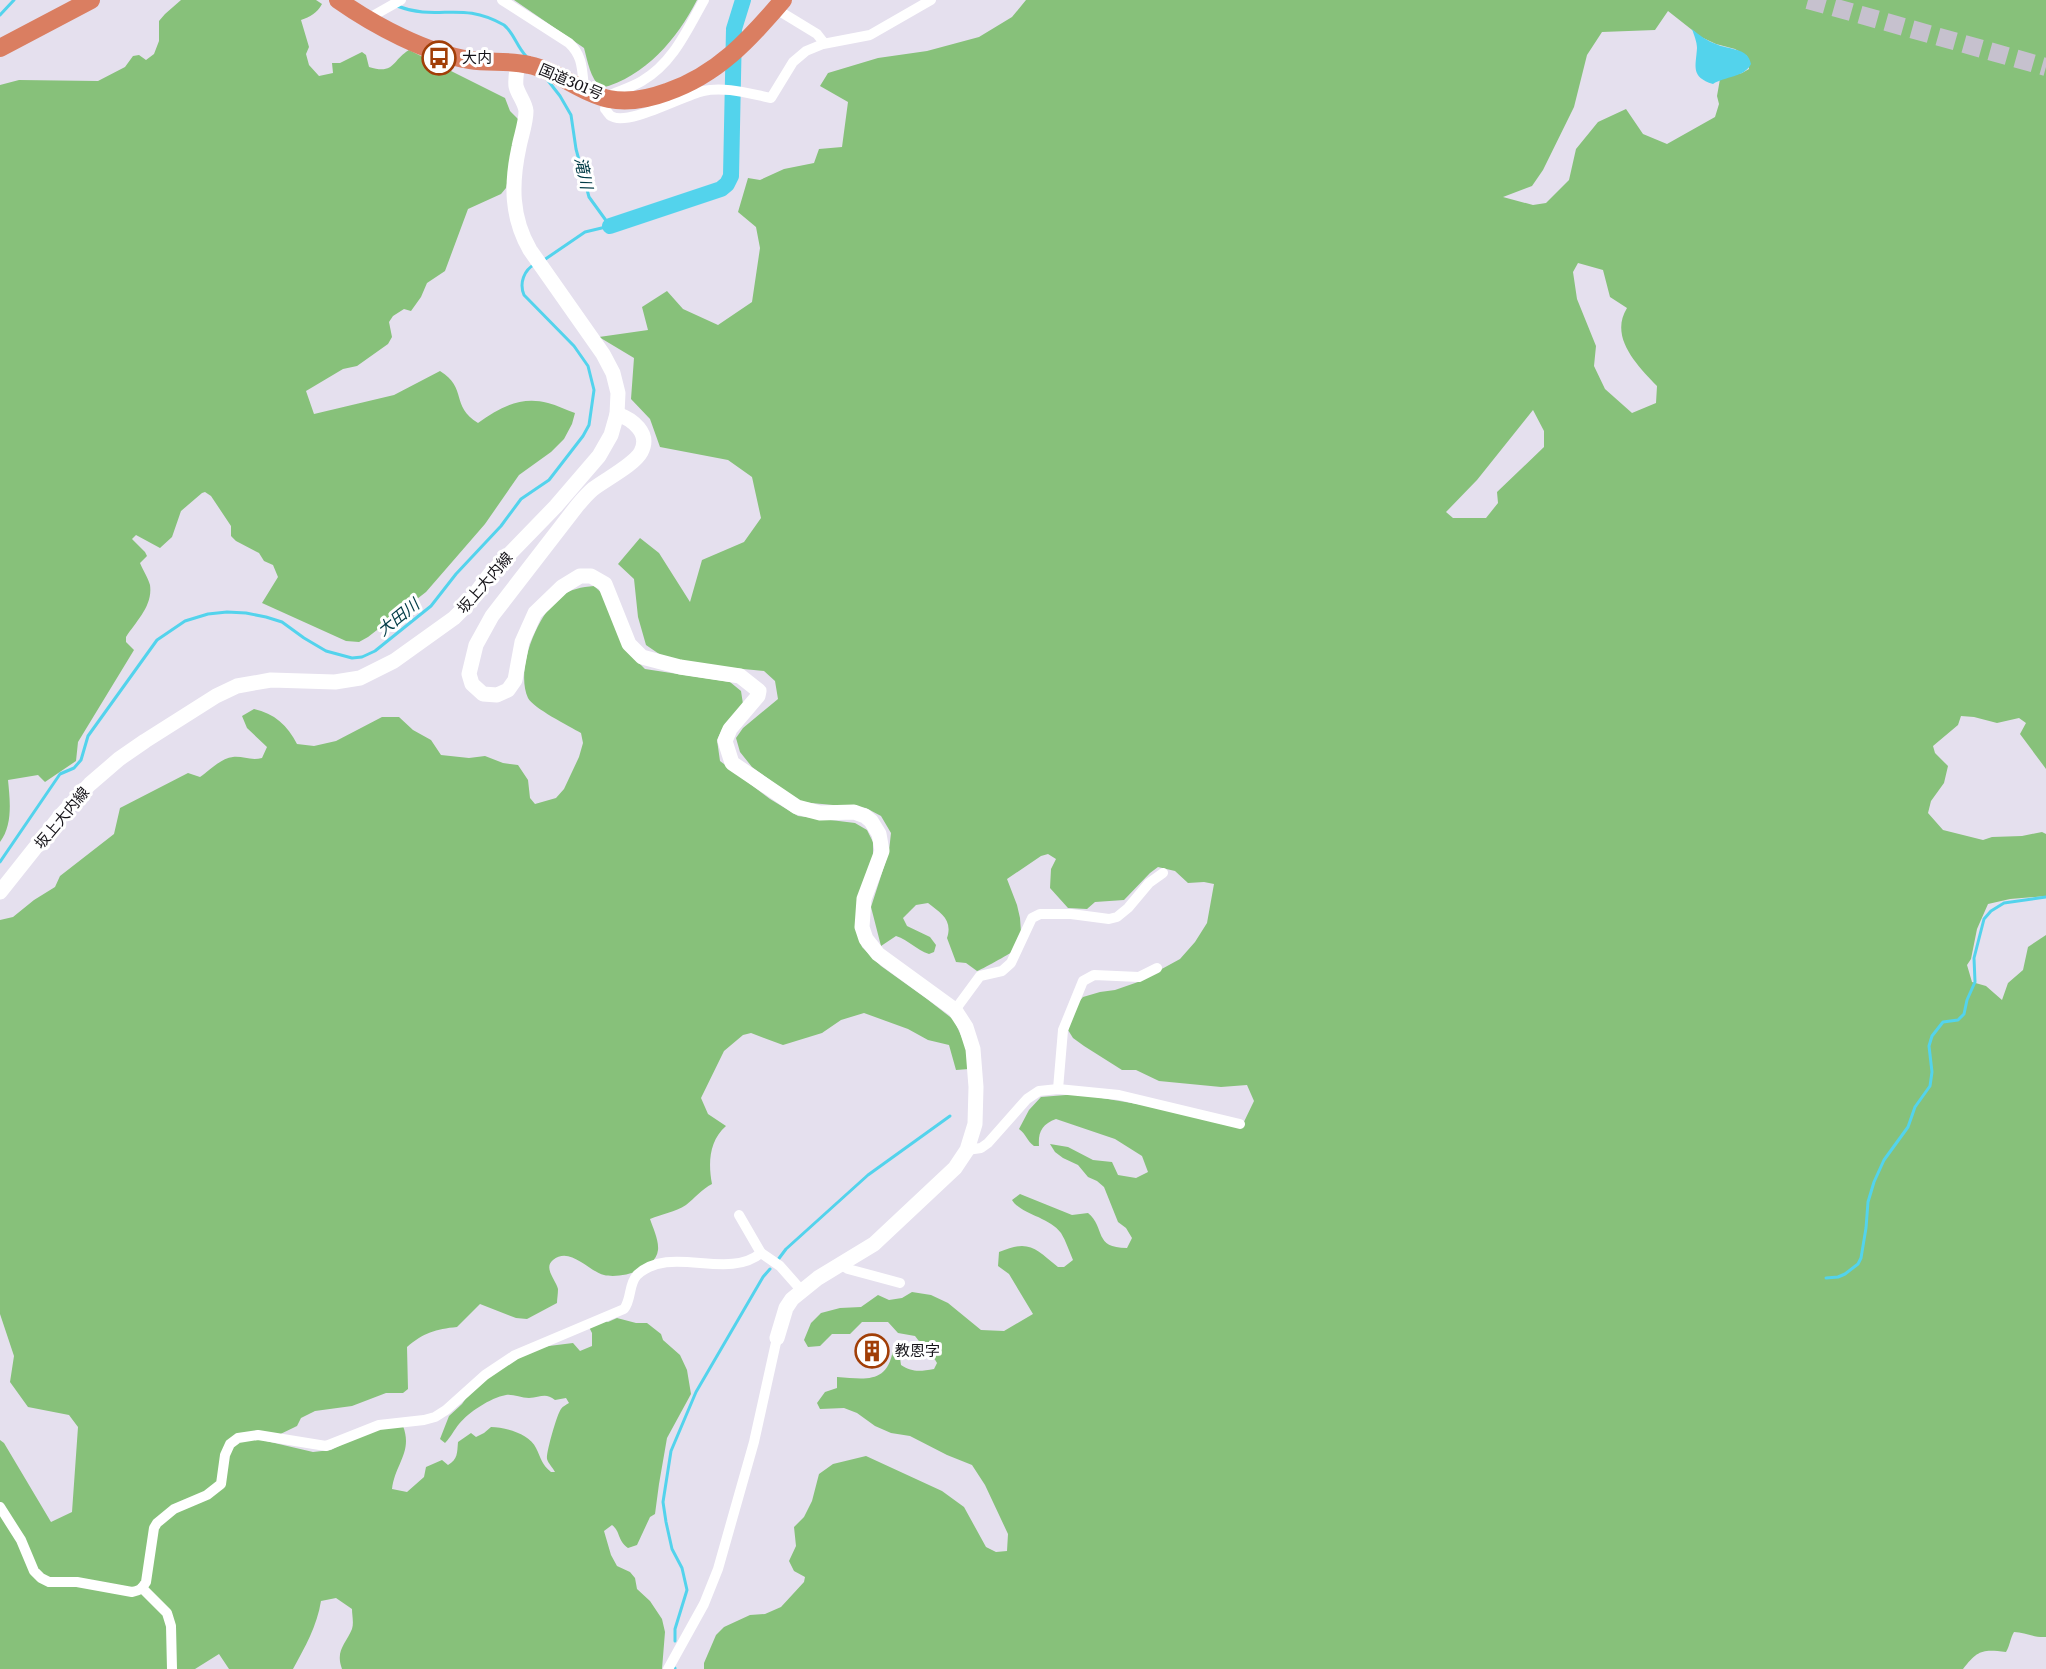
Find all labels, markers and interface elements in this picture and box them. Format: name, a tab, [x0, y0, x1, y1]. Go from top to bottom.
bus stop icon: 大内	[421, 40, 457, 76]
place label: 大内	[462, 45, 492, 68]
street label: 国道301号	[536, 57, 607, 104]
water label: 滝川	[570, 155, 600, 193]
street label: 坂上大内線	[451, 546, 517, 618]
water label: 大田川	[371, 591, 425, 641]
street label: 坂上大内線	[28, 781, 94, 853]
building icon: 教恩字	[854, 1333, 890, 1369]
place label: 教恩字	[895, 1338, 940, 1361]

